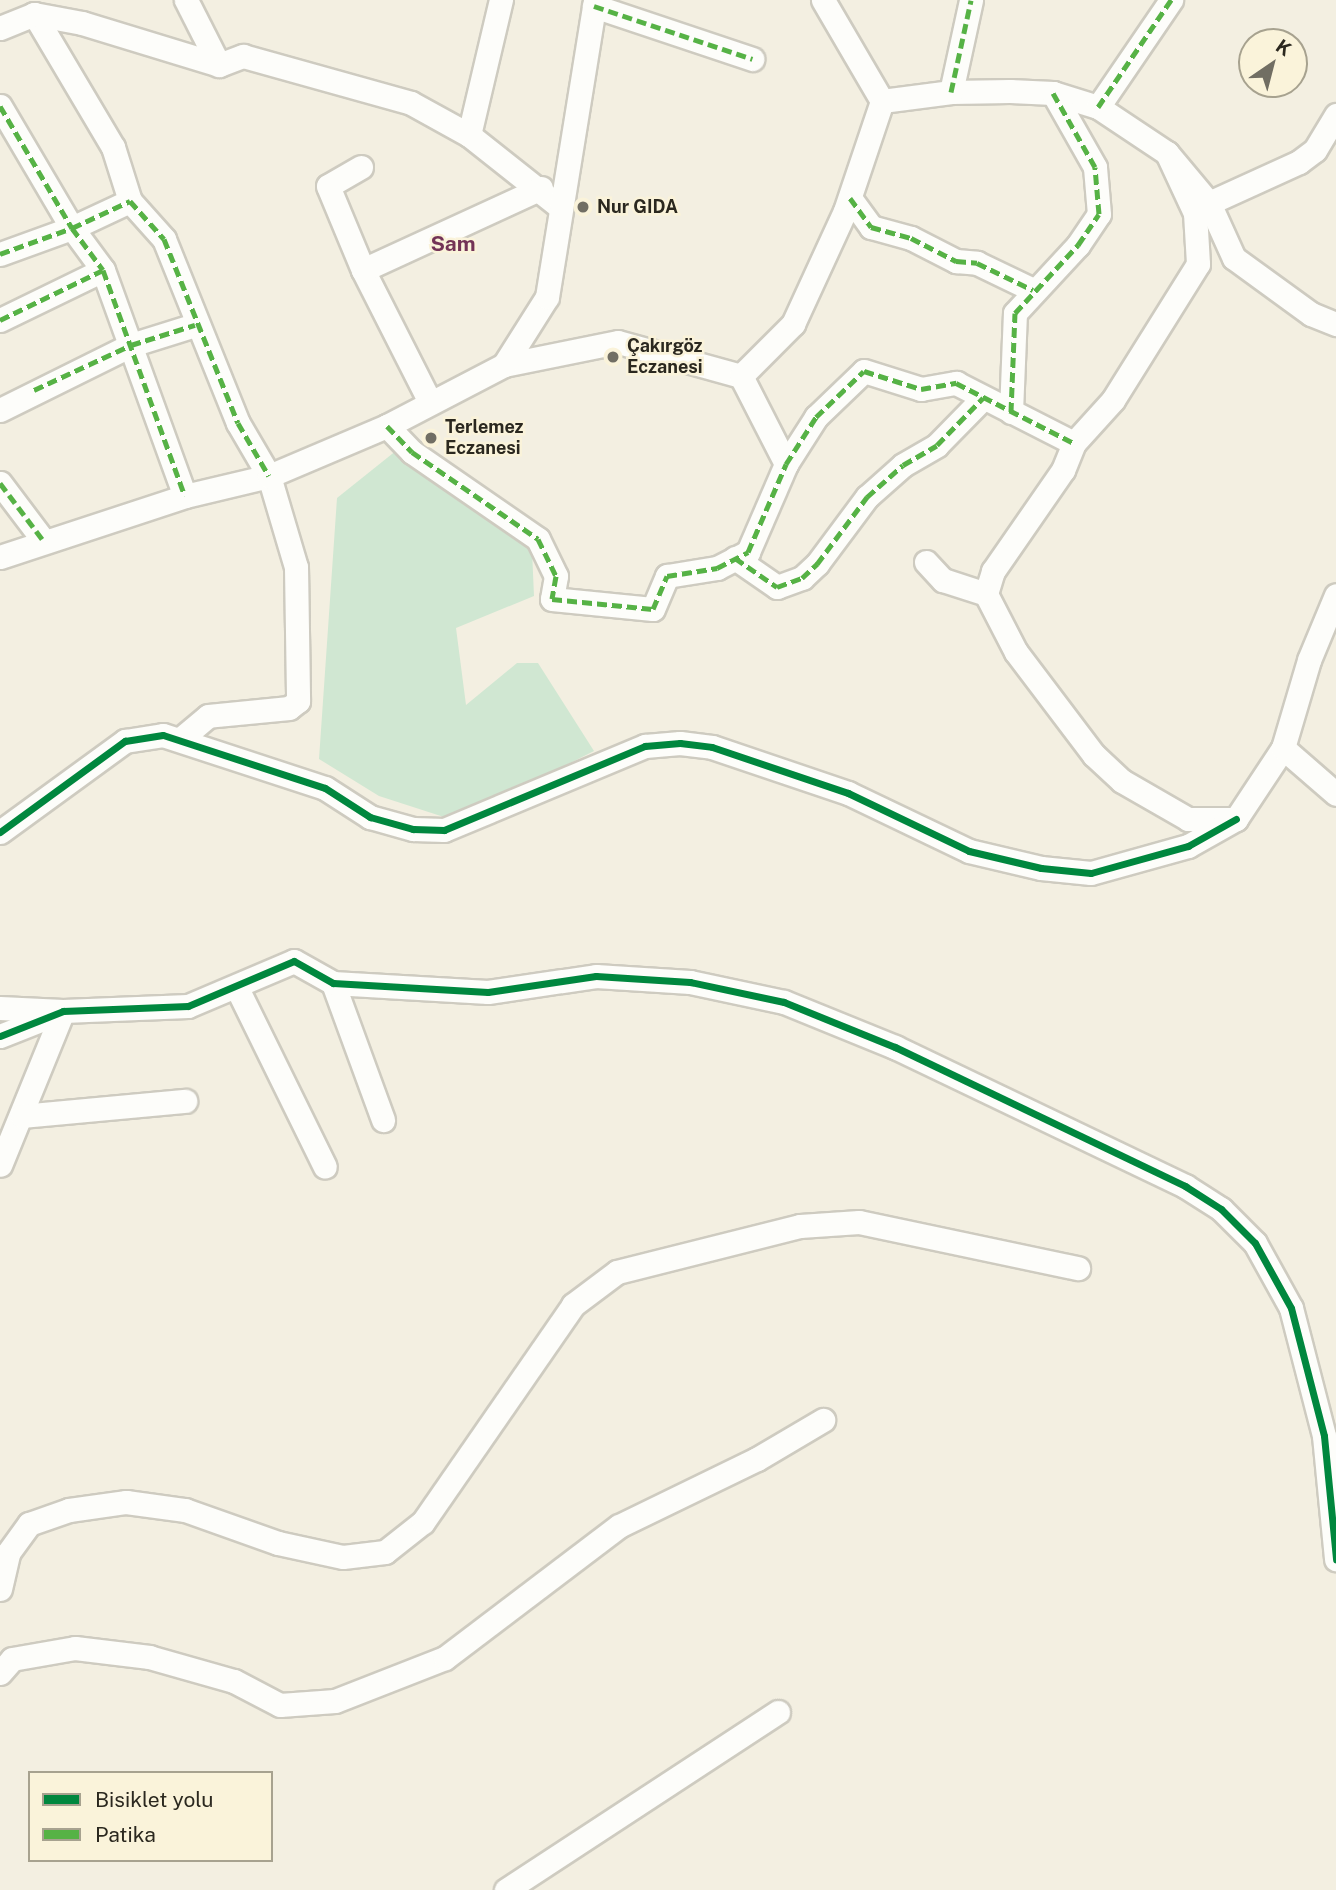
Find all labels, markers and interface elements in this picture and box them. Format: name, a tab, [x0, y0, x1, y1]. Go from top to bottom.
north arrow	[1238, 28, 1308, 98]
text: K	[1272, 35, 1296, 60]
place label: Nur GIDA	[597, 196, 678, 218]
marker: Nur GIDA	[575, 199, 591, 215]
district label: Sam	[430, 231, 476, 257]
place label: Çakırgöz Eczanesi	[627, 336, 703, 378]
marker: Çakırgöz Eczanesi	[605, 349, 621, 365]
place label: Terlemez Eczanesi	[445, 417, 523, 460]
marker: Terlemez Eczanesi	[423, 430, 439, 446]
legend	[28, 1771, 273, 1862]
text: Bisiklet yolu	[95, 1787, 214, 1812]
text: Patika	[95, 1822, 156, 1847]

